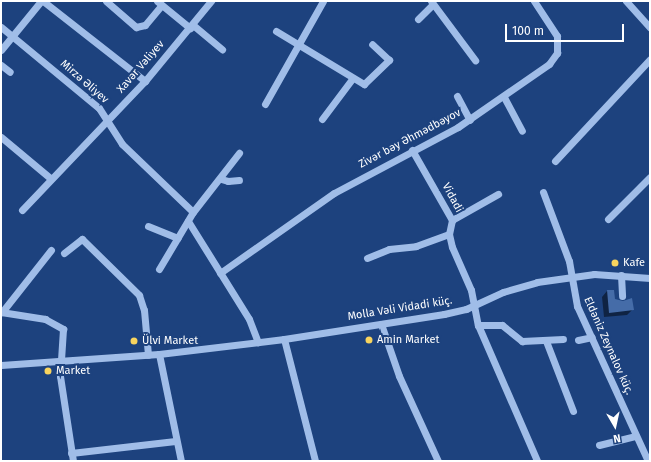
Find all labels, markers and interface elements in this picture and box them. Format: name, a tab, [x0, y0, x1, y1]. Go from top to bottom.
scale bar	[507, 16, 626, 42]
text: 100 m	[512, 24, 544, 38]
street label: Xavər Vəliyev	[115, 38, 167, 96]
street label: Mirzə Əliyev	[57, 57, 111, 107]
street label: Zivər bəy Əhmədbəyov	[357, 106, 463, 172]
street label: Vidadi	[439, 181, 465, 215]
place label: Kafe	[623, 256, 645, 270]
marker: Kafe	[610, 258, 620, 268]
street label: Molla Vəli Vidadi küç.	[347, 294, 453, 324]
street label: Eldəniz Zeynalov küç.	[580, 295, 636, 397]
place label: Amin Market	[377, 333, 439, 347]
place label: Ülvi Market	[142, 334, 198, 348]
marker: Amin Market	[364, 335, 374, 345]
marker: Ülvi Market	[129, 336, 139, 346]
place label: Market	[56, 364, 90, 378]
marker: Market	[43, 366, 53, 376]
north arrow	[595, 406, 635, 446]
text: N	[612, 431, 622, 445]

